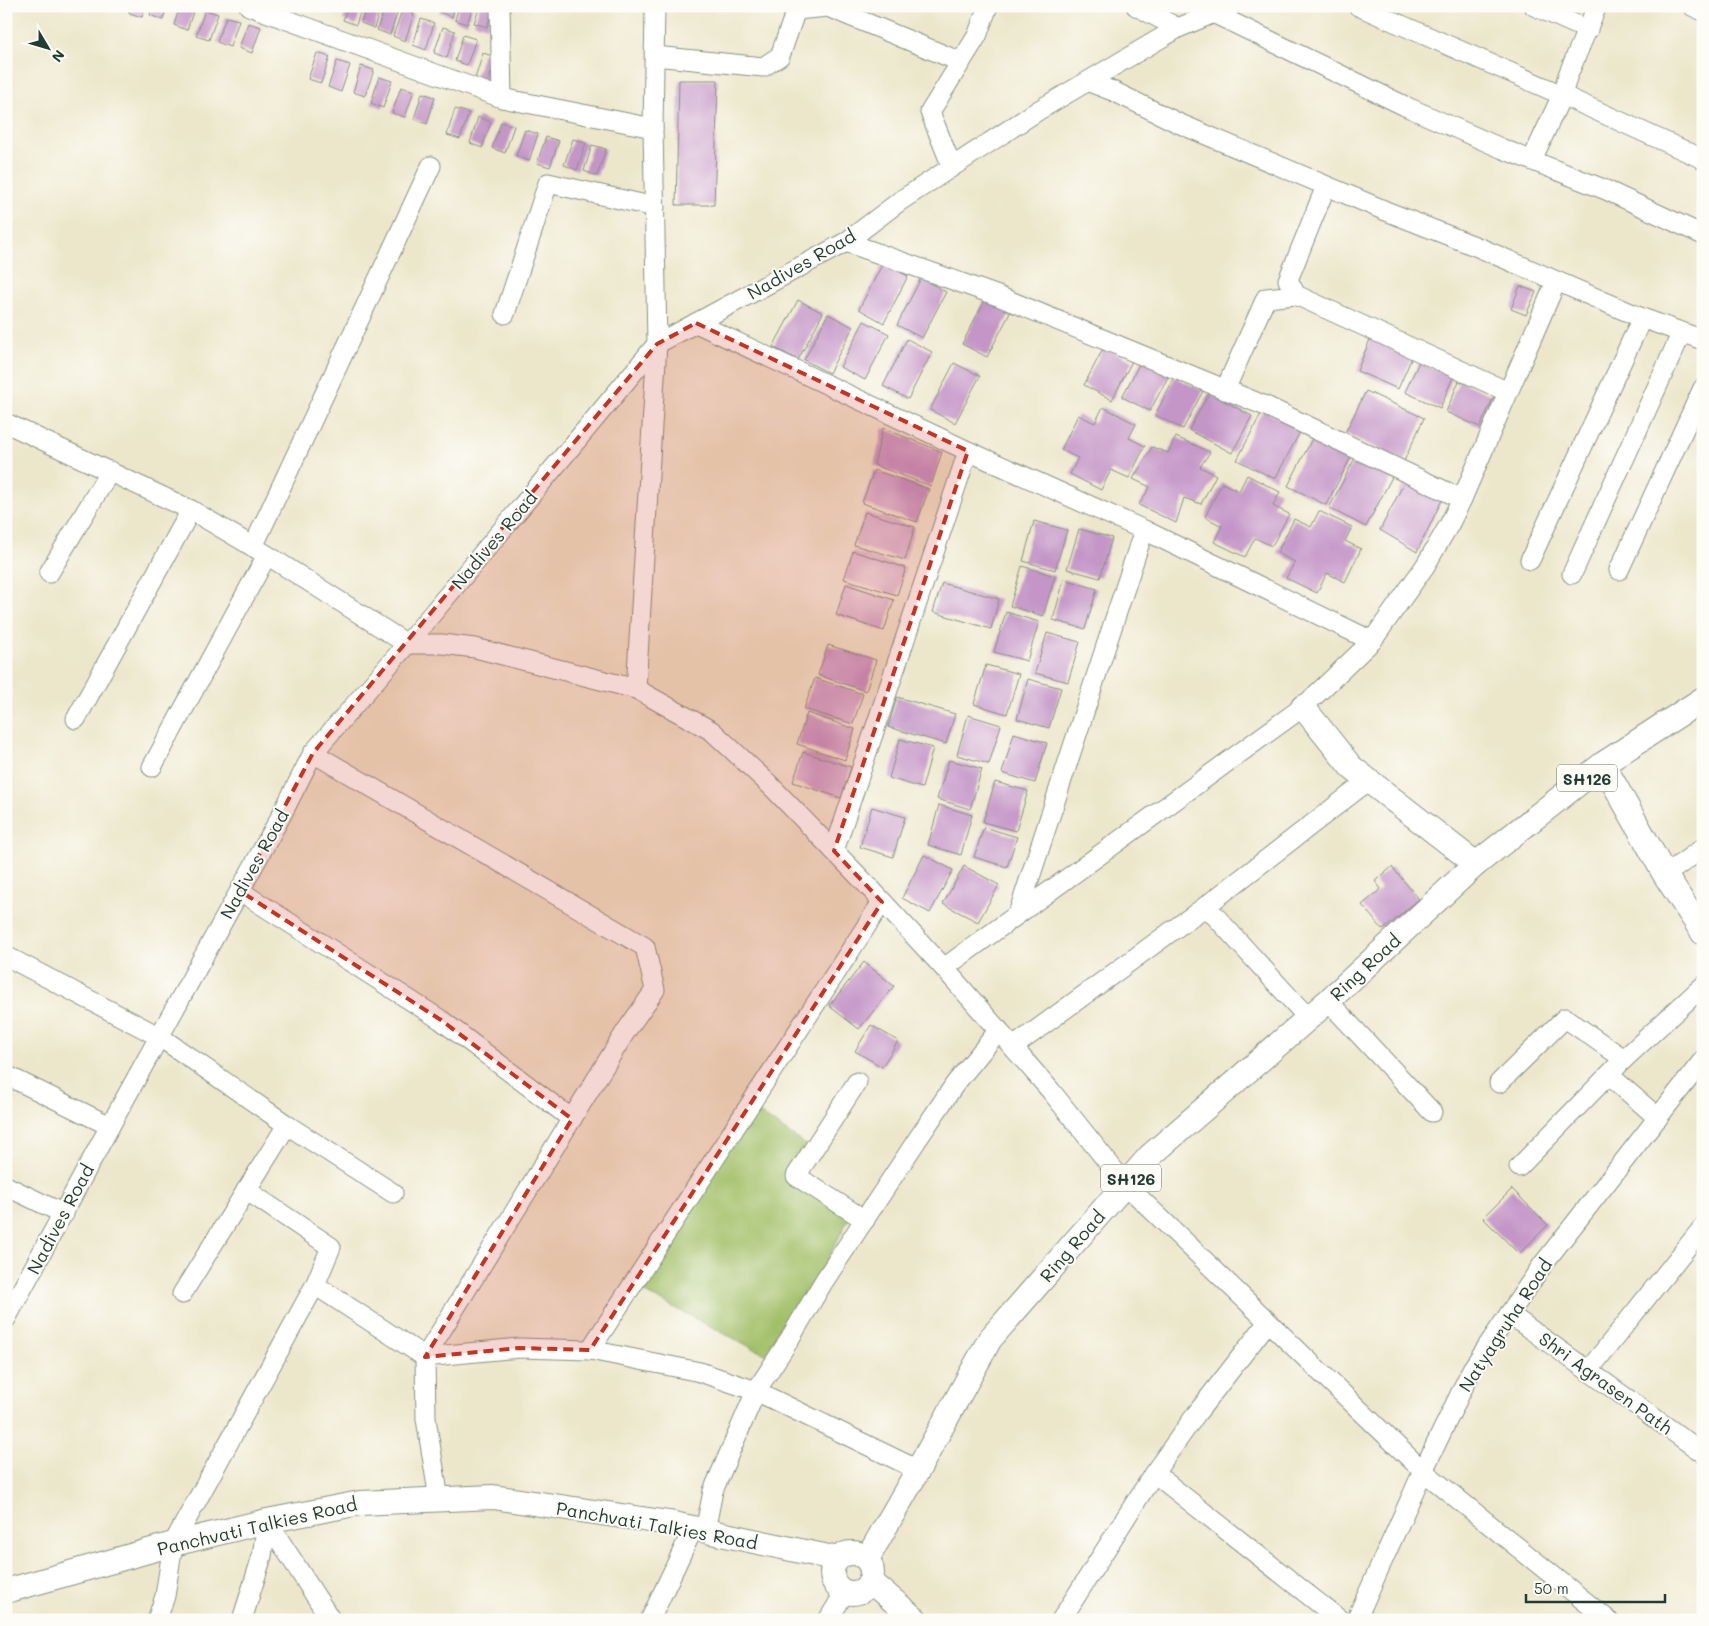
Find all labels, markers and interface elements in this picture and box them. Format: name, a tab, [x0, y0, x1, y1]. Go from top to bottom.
north arrow	[22, 22, 72, 72]
text: N	[48, 46, 69, 66]
street label: Nadives Road	[742, 223, 860, 305]
street label: Nadives Road	[446, 486, 542, 594]
road number: SH126	[1557, 764, 1617, 791]
street label: Nadives Road	[214, 805, 294, 923]
street label: Ring Road	[1325, 928, 1405, 1006]
street label: Nadives Road	[21, 1160, 99, 1278]
road number: SH126	[1101, 1164, 1161, 1192]
street label: Ring Road	[1034, 1205, 1110, 1287]
street label: Natyagruha Road	[1453, 1254, 1557, 1396]
street label: Shri Agrasen Path	[1534, 1326, 1678, 1440]
street label: Panchvati Talkies Road	[155, 1491, 359, 1561]
street label: Panchvati Talkies Road	[554, 1495, 760, 1555]
scale bar	[1526, 1571, 1665, 1603]
text: 50 m	[1534, 1578, 1569, 1598]

